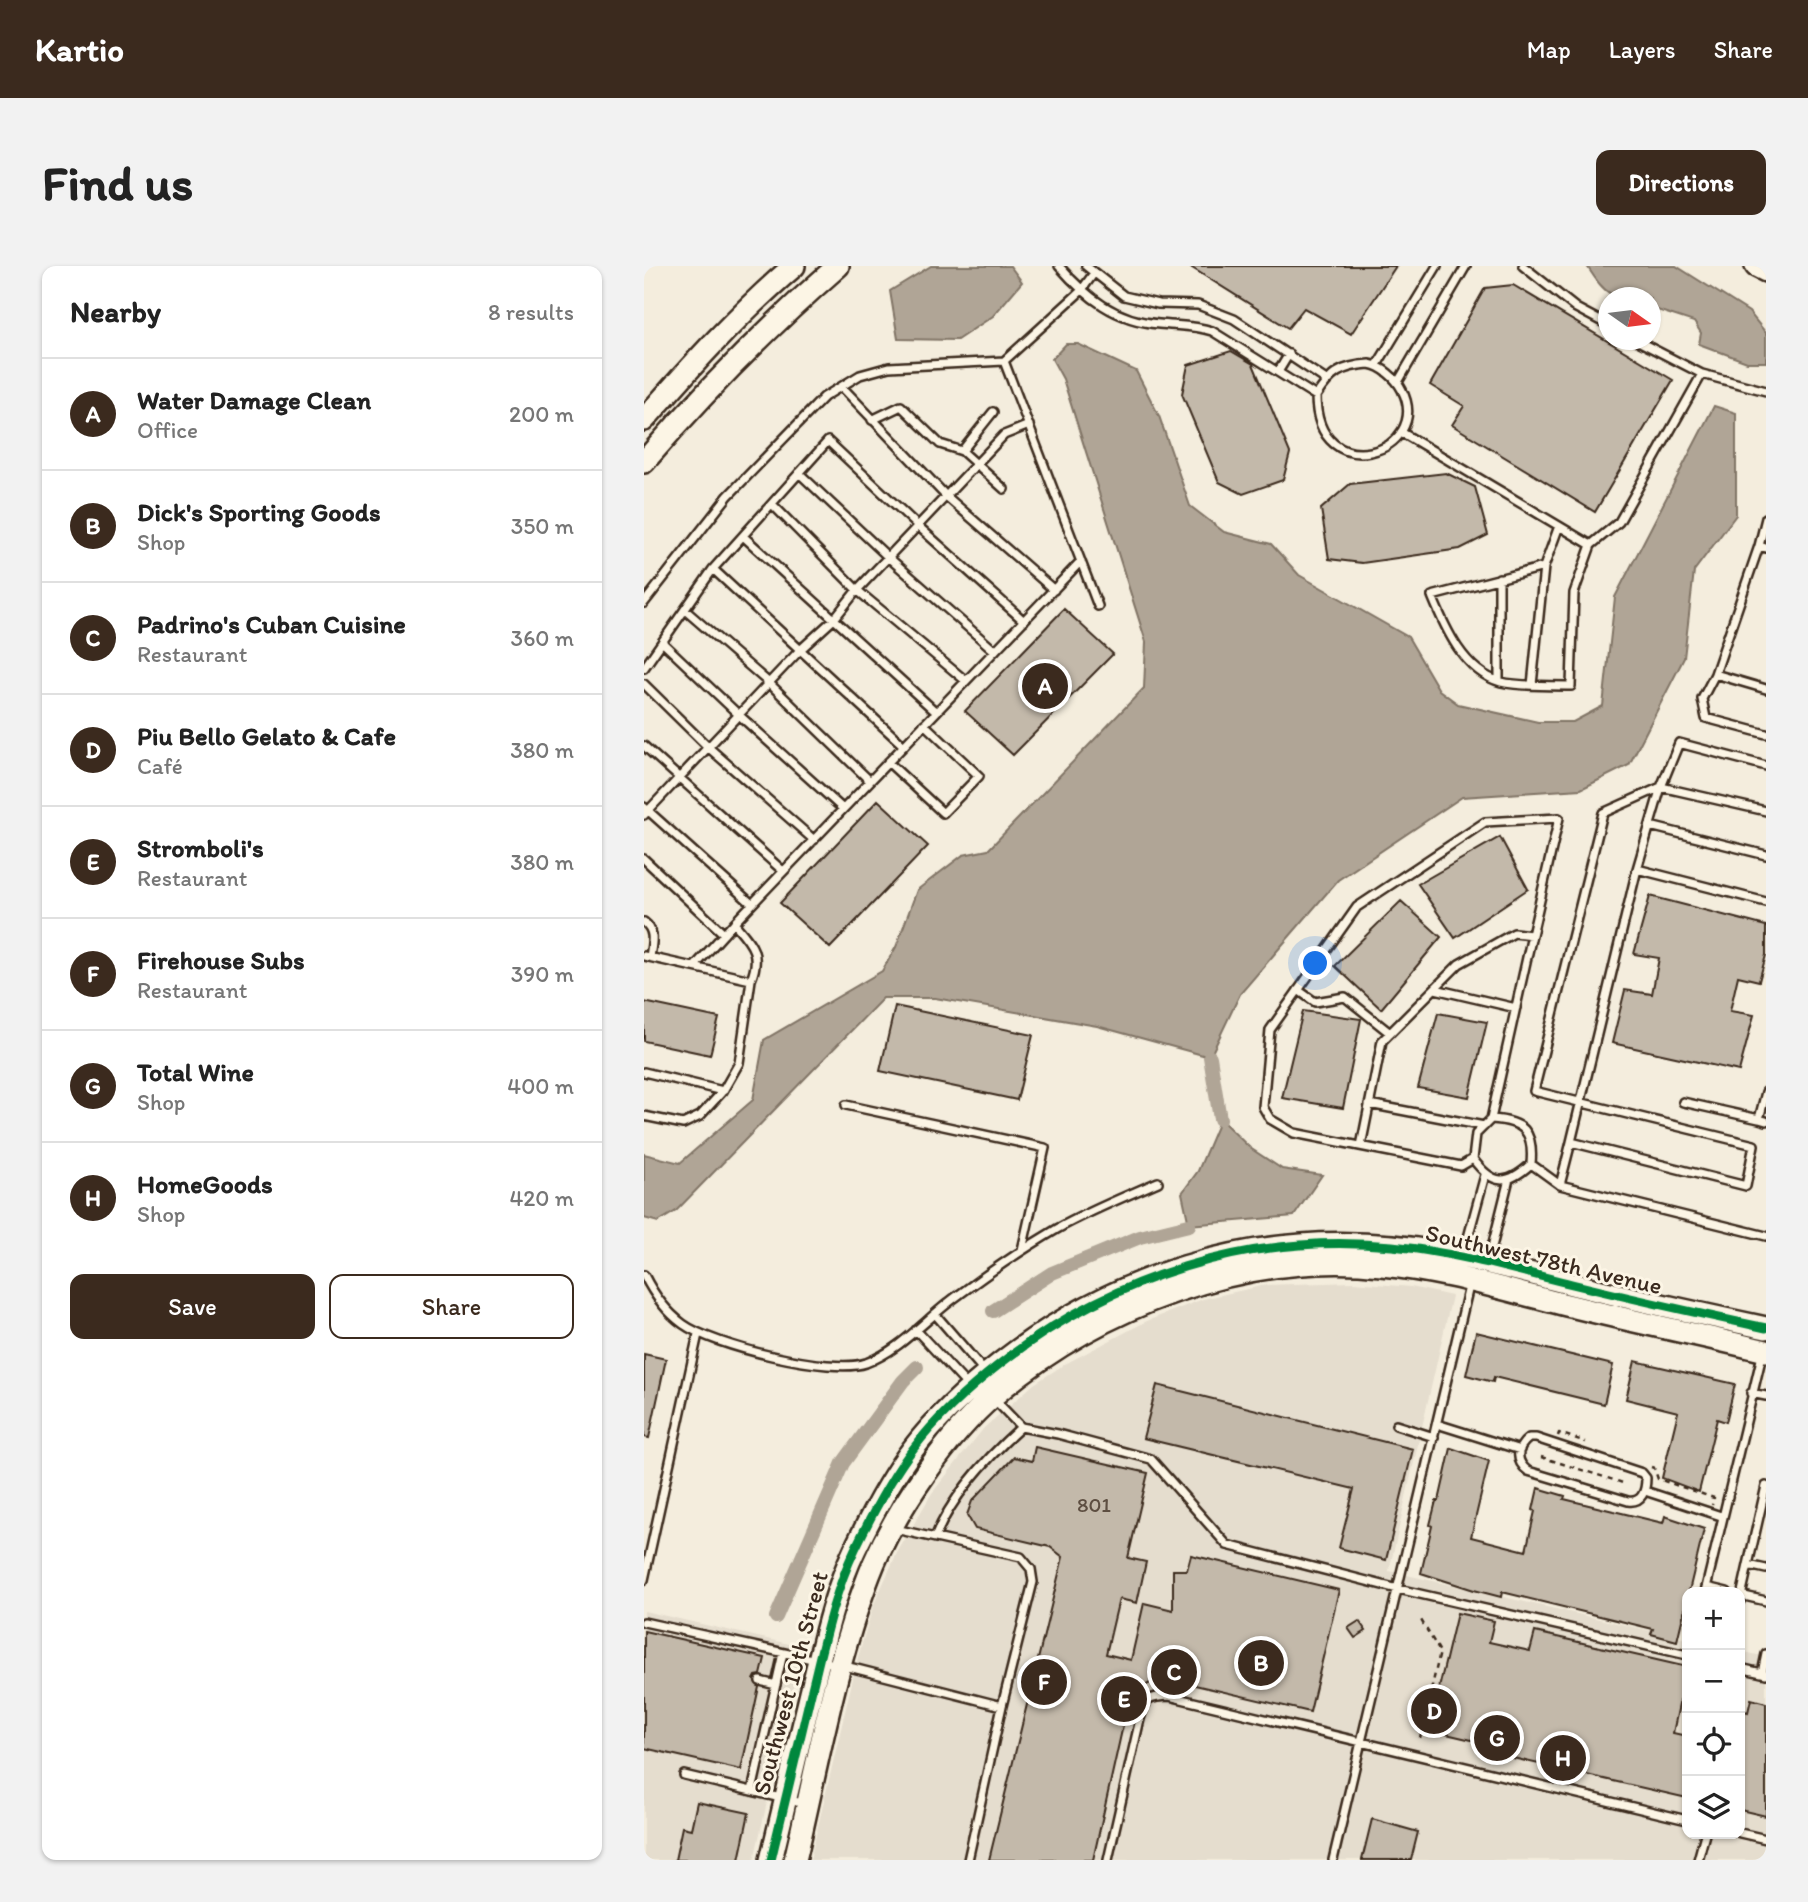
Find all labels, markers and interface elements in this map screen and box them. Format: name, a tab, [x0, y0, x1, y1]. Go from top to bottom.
text: Kartio	[35, 30, 124, 69]
text: Map	[1527, 35, 1571, 64]
text: Layers	[1609, 35, 1676, 64]
text: Share	[1714, 35, 1773, 64]
button: Directions	[1596, 150, 1766, 215]
text: Find us	[42, 153, 193, 212]
north arrow	[1598, 287, 1661, 350]
text: Nearby	[70, 293, 161, 330]
text: 8 results	[488, 298, 574, 326]
text: Water Damage Clean	[137, 384, 371, 416]
text: A	[86, 400, 100, 428]
text: 200 m	[509, 400, 574, 428]
text: Office	[137, 416, 198, 444]
text: Dick's Sporting Goods	[137, 496, 381, 528]
text: B	[86, 512, 100, 540]
text: 350 m	[511, 512, 574, 540]
text: Shop	[137, 528, 185, 556]
text: Padrino's Cuban Cuisine	[137, 608, 406, 640]
text: C	[86, 624, 100, 652]
text: 360 m	[511, 624, 574, 652]
text: Restaurant	[137, 640, 247, 668]
pin: A	[1022, 660, 1068, 712]
text: Piu Bello Gelato & Cafe	[137, 720, 396, 752]
text: D	[85, 736, 101, 764]
text: 380 m	[510, 736, 574, 764]
text: Café	[137, 752, 183, 780]
text: Stromboli's	[137, 832, 264, 864]
text: E	[87, 848, 99, 876]
text: 380 m	[510, 848, 574, 876]
text: Restaurant	[137, 864, 247, 892]
text: Firehouse Subs	[137, 944, 305, 976]
your location	[1298, 946, 1332, 980]
text: F	[87, 960, 99, 988]
text: 390 m	[511, 960, 574, 988]
text: Restaurant	[137, 976, 247, 1004]
text: Total Wine	[137, 1056, 254, 1088]
text: G	[85, 1072, 101, 1100]
text: 400 m	[507, 1072, 574, 1100]
text: Shop	[137, 1088, 185, 1116]
text: HomeGoods	[137, 1168, 273, 1200]
text: H	[85, 1184, 101, 1212]
text: 420 m	[509, 1184, 574, 1212]
text: Shop	[137, 1200, 185, 1228]
street label: Southwest 78th Avenue	[1423, 1218, 1665, 1300]
button: Save	[70, 1274, 315, 1339]
button: Share	[329, 1274, 574, 1339]
house number: 801	[1077, 1492, 1111, 1517]
street label: Southwest 10th Street	[746, 1568, 834, 1798]
map controls	[1682, 1587, 1745, 1839]
button: +	[1682, 1587, 1745, 1650]
pin: B	[1238, 1637, 1284, 1689]
pin: C	[1151, 1646, 1197, 1698]
button: −	[1682, 1650, 1745, 1713]
pin: F	[1021, 1656, 1067, 1708]
pin: E	[1101, 1673, 1147, 1725]
pin: D	[1411, 1685, 1457, 1737]
pin: G	[1474, 1712, 1520, 1764]
button: locate	[1682, 1713, 1745, 1776]
pin: H	[1540, 1732, 1586, 1784]
button: layers	[1682, 1776, 1745, 1839]

